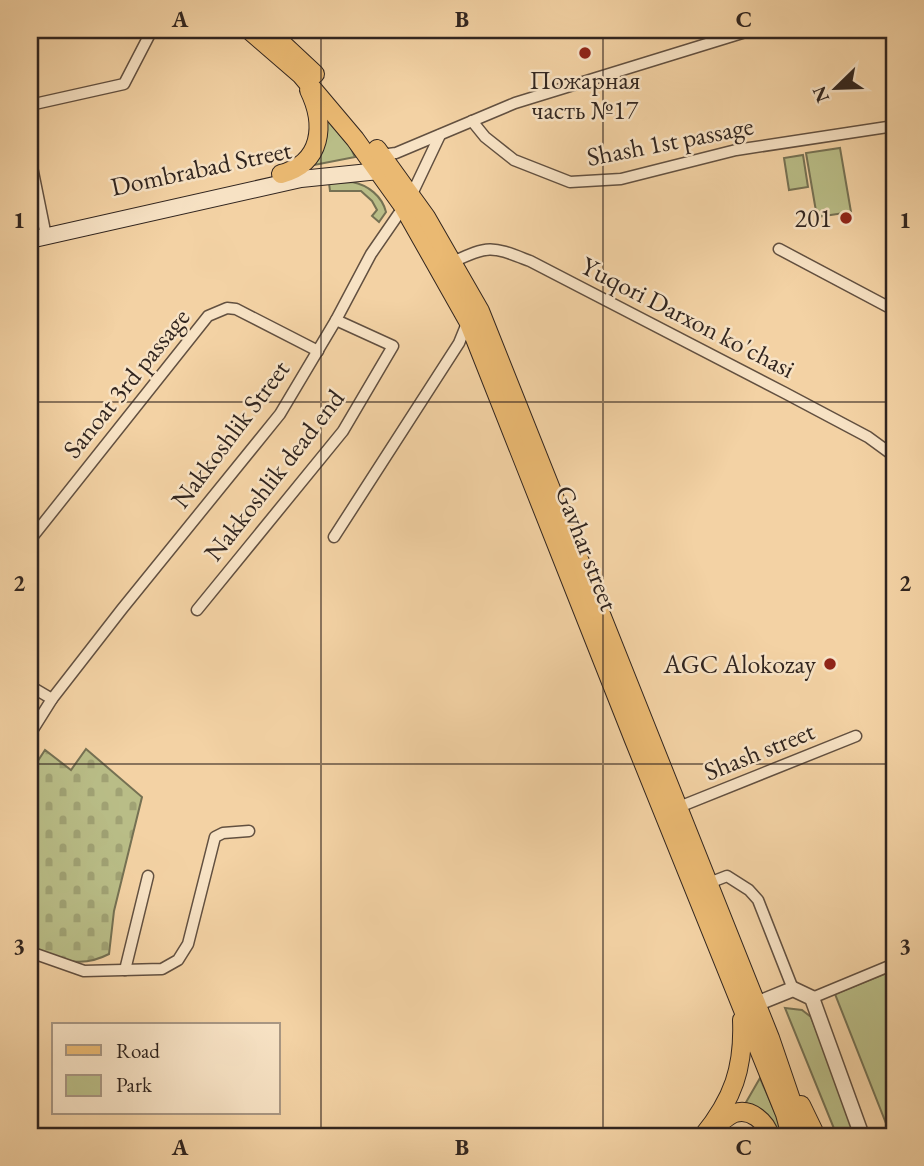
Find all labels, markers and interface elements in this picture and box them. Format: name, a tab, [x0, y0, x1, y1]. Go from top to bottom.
text: A	[171, 4, 189, 34]
text: B	[455, 4, 469, 34]
text: C	[736, 4, 752, 34]
marker: Пожарная часть №17	[577, 45, 593, 61]
north arrow	[802, 52, 872, 122]
place label: Пожарная часть №17	[530, 63, 641, 127]
text: N	[806, 82, 835, 106]
street label: Shаsh 1st passage	[584, 108, 756, 174]
street label: Dombrabad Street	[108, 132, 294, 204]
place label: 201	[795, 201, 832, 235]
text: 1	[13, 205, 25, 235]
text: 1	[899, 205, 911, 235]
marker: 201	[838, 210, 854, 226]
street label: Yuqori Darxon ko'chasi	[575, 248, 801, 386]
street label: Sanoat 3rd passage	[55, 301, 197, 465]
street label: Nakkoshlik Street	[163, 353, 297, 515]
street label: Nakkoshlik dead end	[196, 382, 352, 568]
street label: Gavhar street	[548, 481, 626, 615]
text: 2	[13, 568, 25, 598]
text: 2	[899, 568, 911, 598]
place label: AGC Alokozay	[662, 647, 817, 681]
marker: AGC Alokozay	[822, 656, 838, 672]
street label: Shash street	[699, 713, 819, 789]
text: 3	[13, 931, 25, 961]
text: 3	[899, 931, 911, 961]
legend	[52, 1023, 280, 1114]
text: Road	[116, 1037, 160, 1064]
text: Park	[116, 1071, 153, 1098]
text: A	[171, 1132, 189, 1162]
text: B	[455, 1132, 469, 1162]
text: C	[736, 1132, 752, 1162]

